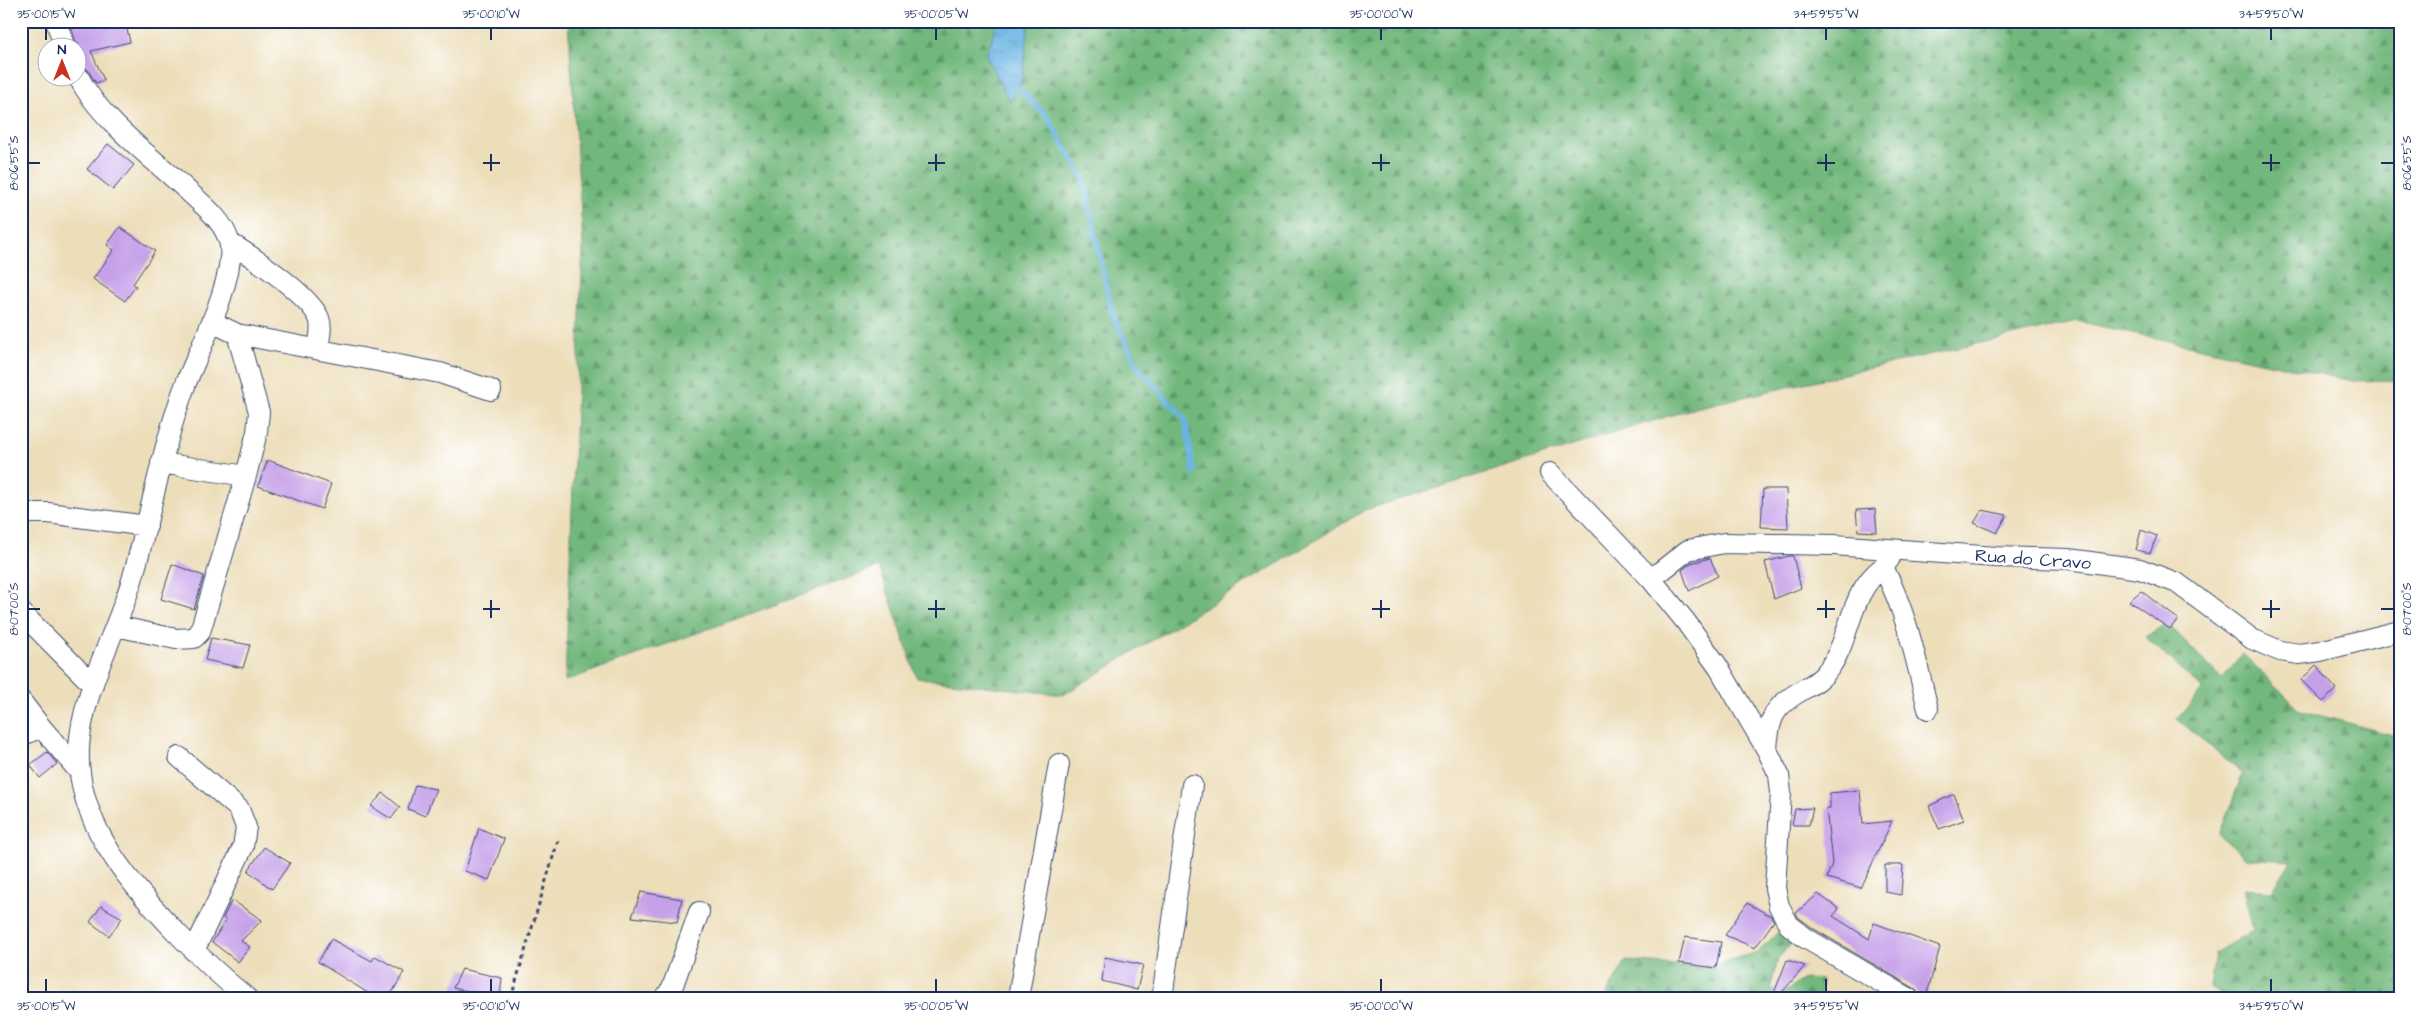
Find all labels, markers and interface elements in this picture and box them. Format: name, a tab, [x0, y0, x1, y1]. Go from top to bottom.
text: 35°00'15"W	[17, 6, 76, 23]
text: 35°00'10"W	[462, 6, 520, 23]
text: 35°00'05"W	[904, 6, 969, 23]
text: 35°00'00"W	[1349, 6, 1414, 23]
text: 34°59'55"W	[1793, 6, 1859, 23]
text: 34°59'50"W	[2239, 6, 2304, 23]
north arrow	[38, 38, 88, 88]
text: N	[58, 40, 67, 60]
text: 8°06'55"S	[6, 135, 23, 191]
text: 8°06'55"S	[2399, 135, 2416, 191]
street label: Rua do Cravo	[1974, 543, 2092, 576]
text: 8°07'00"S	[6, 582, 23, 636]
text: 8°07'00"S	[2399, 582, 2416, 636]
text: 35°00'15"W	[17, 998, 76, 1015]
text: 35°00'10"W	[462, 998, 520, 1015]
text: 35°00'05"W	[904, 998, 969, 1015]
text: 35°00'00"W	[1349, 998, 1414, 1015]
text: 34°59'55"W	[1793, 998, 1859, 1015]
text: 34°59'50"W	[2239, 998, 2304, 1015]

